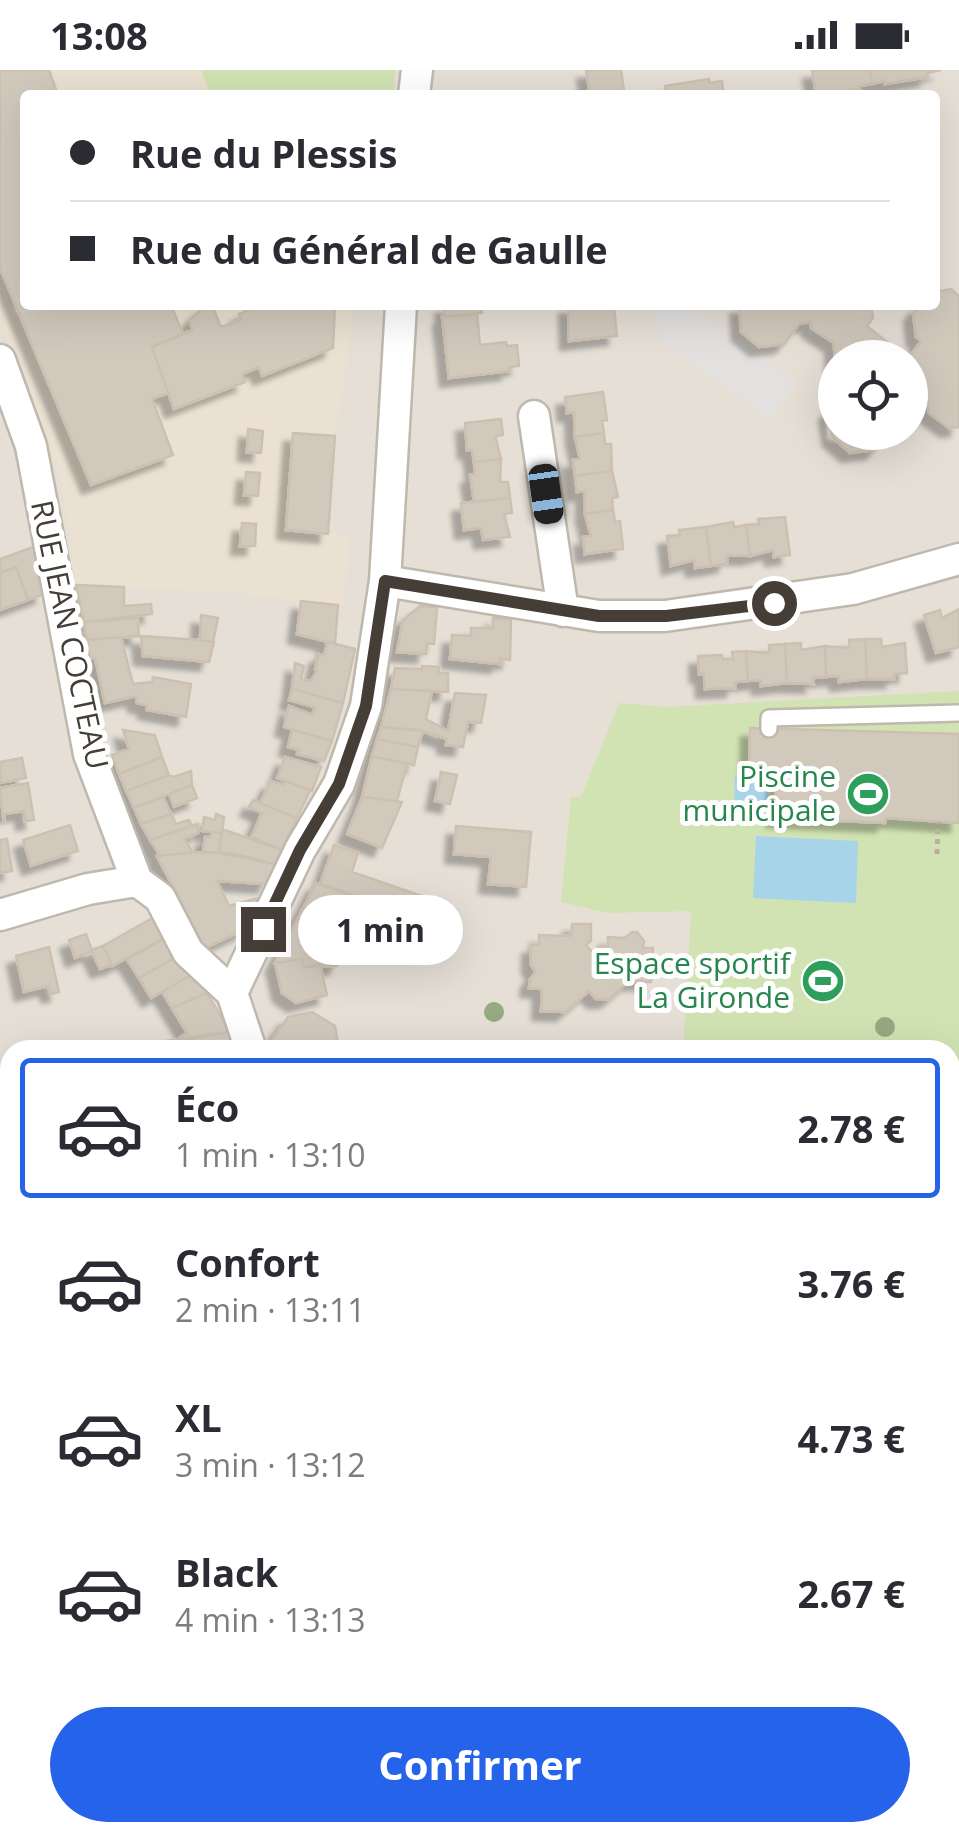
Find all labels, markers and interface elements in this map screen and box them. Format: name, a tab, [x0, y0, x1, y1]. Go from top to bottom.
text: 13:08	[50, 9, 148, 61]
text: Rue du Plessis	[130, 127, 397, 179]
text: Rue du Général de Gaulle	[130, 223, 608, 275]
map controls	[818, 340, 928, 450]
button: locate	[818, 340, 928, 450]
car	[527, 462, 565, 526]
street label: RUE JEAN COCTEAU	[22, 496, 119, 773]
route start	[752, 581, 797, 626]
place label: Piscine municipale	[682, 755, 836, 830]
sports icon: Piscine municipale	[845, 771, 891, 817]
callout: 1 min	[298, 894, 463, 964]
route end	[241, 907, 286, 952]
text: 1 min	[336, 908, 425, 951]
place label: Espace sportif La Gironde	[594, 942, 792, 1017]
sports icon: Espace sportif La Gironde	[800, 958, 846, 1004]
text: Éco	[175, 1081, 239, 1133]
icon: car	[55, 1083, 145, 1173]
text: 2.78 €	[797, 1102, 905, 1154]
text: 1 min · 13:10	[175, 1133, 366, 1176]
text: Confort	[175, 1236, 320, 1288]
icon: car	[55, 1238, 145, 1328]
text: 3.76 €	[797, 1257, 905, 1309]
text: 2 min · 13:11	[175, 1288, 366, 1331]
text: XL	[175, 1391, 222, 1443]
icon: car	[55, 1393, 145, 1483]
text: 4.73 €	[797, 1412, 905, 1464]
text: 3 min · 13:12	[175, 1443, 366, 1486]
text: Black	[175, 1546, 278, 1598]
icon: car	[55, 1548, 145, 1638]
text: 2.67 €	[797, 1567, 905, 1619]
text: 4 min · 13:13	[175, 1598, 366, 1641]
button: Confirmer	[50, 1707, 910, 1822]

